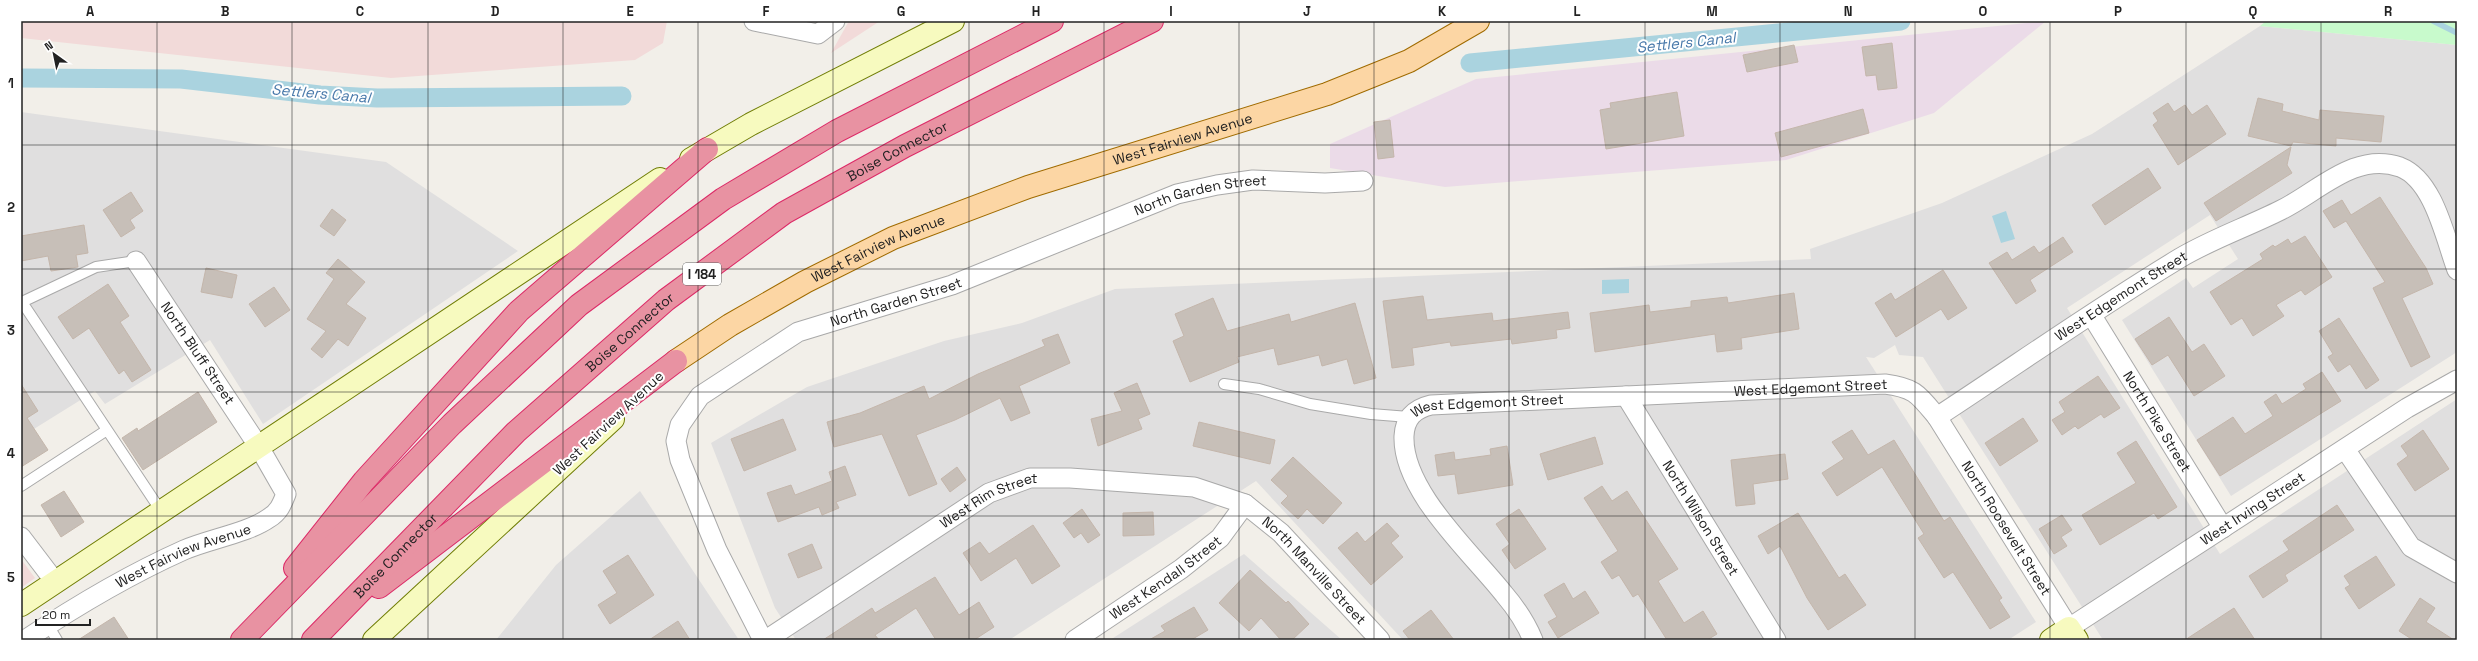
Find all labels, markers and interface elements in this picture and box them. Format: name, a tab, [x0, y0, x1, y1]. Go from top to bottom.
text: A	[86, 3, 95, 20]
text: B	[221, 3, 230, 20]
text: C	[356, 3, 364, 20]
text: D	[491, 3, 500, 20]
text: E	[626, 3, 634, 20]
text: F	[763, 3, 770, 20]
text: G	[897, 3, 905, 20]
text: H	[1032, 3, 1040, 20]
text: I	[1169, 3, 1173, 20]
text: J	[1303, 3, 1311, 20]
text: K	[1438, 3, 1447, 20]
text: L	[1573, 3, 1581, 20]
text: M	[1706, 3, 1718, 20]
text: N	[1844, 3, 1852, 20]
text: O	[1979, 3, 1988, 20]
text: P	[2114, 3, 2122, 20]
text: Q	[2249, 3, 2258, 20]
text: R	[2384, 3, 2392, 20]
water label: Settlers Canal	[1636, 27, 1739, 57]
north arrow	[34, 34, 74, 74]
text: N	[42, 38, 55, 53]
text: 1	[8, 75, 14, 92]
water label: Settlers Canal	[271, 79, 374, 107]
street label: West Fairview Avenue	[1111, 109, 1255, 169]
street label: Boise Connector	[843, 117, 951, 186]
street label: North Garden Street	[1131, 171, 1267, 219]
text: 2	[7, 199, 15, 216]
street label: West Fairview Avenue	[808, 210, 947, 286]
street label: West Edgemont Street	[2051, 247, 2190, 345]
road number: I 184	[683, 263, 721, 285]
street label: North Garden Street	[828, 273, 964, 331]
street label: Boise Connector	[582, 288, 677, 376]
street label: North Bluff Street	[157, 298, 239, 408]
text: 3	[7, 322, 15, 339]
street label: West Fairview Avenue	[549, 367, 667, 479]
street label: North Pike Street	[2119, 368, 2195, 475]
street label: West Edgemont Street	[1733, 375, 1888, 400]
street label: West Edgemont Street	[1407, 390, 1564, 421]
text: 4	[7, 445, 15, 462]
street label: North Wilson Street	[1659, 457, 1743, 579]
street label: North Roosevelt Street	[1958, 457, 2055, 599]
street label: West Irving Street	[2197, 468, 2308, 549]
street label: West Rim Street	[936, 469, 1037, 532]
street label: Boise Connector	[350, 509, 441, 602]
street label: North Manville Street	[1259, 512, 1370, 628]
street label: West Fairview Avenue	[112, 519, 253, 592]
street label: West Kendall Street	[1106, 531, 1225, 623]
text: 5	[7, 569, 15, 586]
scale bar	[36, 601, 90, 627]
text: 20 m	[42, 607, 70, 623]

